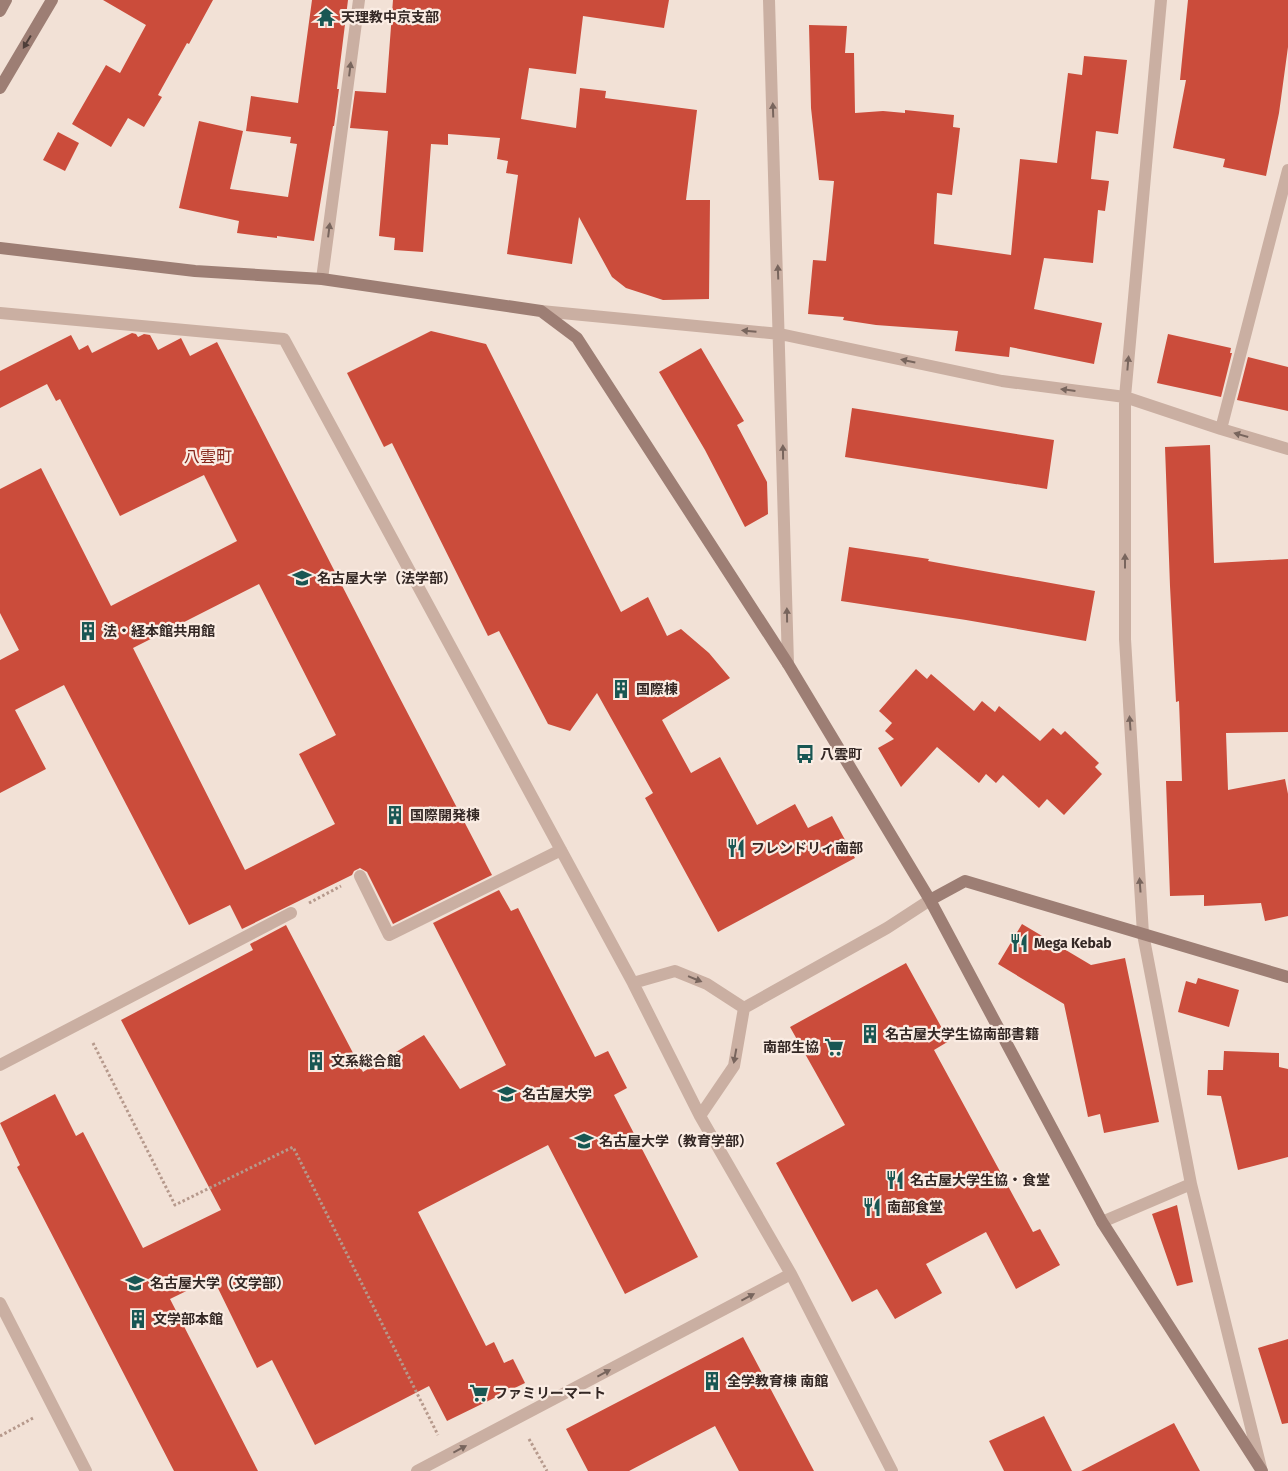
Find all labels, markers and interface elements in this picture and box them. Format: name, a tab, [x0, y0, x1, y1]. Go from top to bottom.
temple icon: 天理教中京支部	[315, 6, 337, 28]
place label: 天理教中京支部	[341, 9, 439, 26]
one-way arrow	[23, 35, 32, 48]
one-way arrow	[346, 61, 354, 77]
one-way arrow	[769, 102, 777, 118]
one-way arrow	[325, 222, 333, 238]
one-way arrow	[774, 264, 782, 280]
one-way arrow	[740, 327, 756, 335]
one-way arrow	[1124, 355, 1132, 371]
one-way arrow	[900, 357, 916, 365]
one-way arrow	[1060, 385, 1076, 393]
one-way arrow	[1234, 431, 1249, 439]
one-way arrow	[779, 444, 787, 460]
district label: 八雲町	[184, 447, 232, 466]
one-way arrow	[1121, 553, 1129, 569]
school or university icon: 名古屋大学（法学部）	[291, 567, 313, 589]
place label: 名古屋大学（法学部）	[317, 570, 457, 587]
one-way arrow	[783, 607, 791, 623]
building icon: 法・経本館共用館	[77, 620, 99, 642]
place label: 法・経本館共用館	[103, 623, 215, 640]
building icon: 国際棟	[610, 678, 632, 700]
place label: 国際棟	[636, 681, 678, 698]
one-way arrow	[1126, 715, 1134, 731]
bus stop icon: 八雲町	[794, 743, 816, 765]
place label: 八雲町	[820, 746, 862, 763]
building icon: 国際開発棟	[384, 804, 406, 826]
place label: 国際開発棟	[410, 807, 480, 824]
restaurant icon: フレンドリィ南部	[725, 837, 747, 859]
place label: フレンドリィ南部	[751, 840, 863, 857]
one-way arrow	[1136, 877, 1144, 893]
restaurant icon: Mega Kebab	[1008, 932, 1030, 954]
place label: Mega Kebab	[1034, 935, 1112, 952]
one-way arrow	[688, 975, 703, 983]
building icon: 名古屋大学生協南部書籍	[859, 1023, 881, 1045]
place label: 名古屋大学生協南部書籍	[885, 1026, 1039, 1043]
supermarket icon: 南部生協	[823, 1036, 845, 1058]
place label: 南部生協	[763, 1039, 819, 1056]
one-way arrow	[731, 1048, 739, 1064]
building icon: 文系総合館	[305, 1050, 327, 1072]
place label: 文系総合館	[331, 1053, 401, 1070]
school or university icon: 名古屋大学	[496, 1083, 518, 1105]
place label: 名古屋大学	[522, 1086, 592, 1103]
school or university icon: 名古屋大学（教育学部）	[573, 1130, 595, 1152]
place label: 名古屋大学（教育学部）	[599, 1133, 753, 1150]
restaurant icon: 名古屋大学生協・食堂	[884, 1169, 906, 1191]
place label: 名古屋大学生協・食堂	[910, 1172, 1050, 1189]
restaurant icon: 南部食堂	[861, 1196, 883, 1218]
place label: 南部食堂	[887, 1199, 943, 1216]
school or university icon: 名古屋大学（文学部）	[124, 1272, 146, 1294]
place label: 名古屋大学（文学部）	[150, 1275, 290, 1292]
one-way arrow	[740, 1293, 755, 1301]
building icon: 文学部本館	[127, 1308, 149, 1330]
place label: 文学部本館	[153, 1311, 223, 1328]
one-way arrow	[597, 1369, 611, 1377]
building icon: 全学教育棟 南館	[701, 1370, 723, 1392]
place label: 全学教育棟 南館	[727, 1373, 828, 1390]
supermarket icon: ファミリーマート	[468, 1382, 490, 1404]
place label: ファミリーマート	[494, 1385, 606, 1402]
one-way arrow	[453, 1445, 467, 1453]

